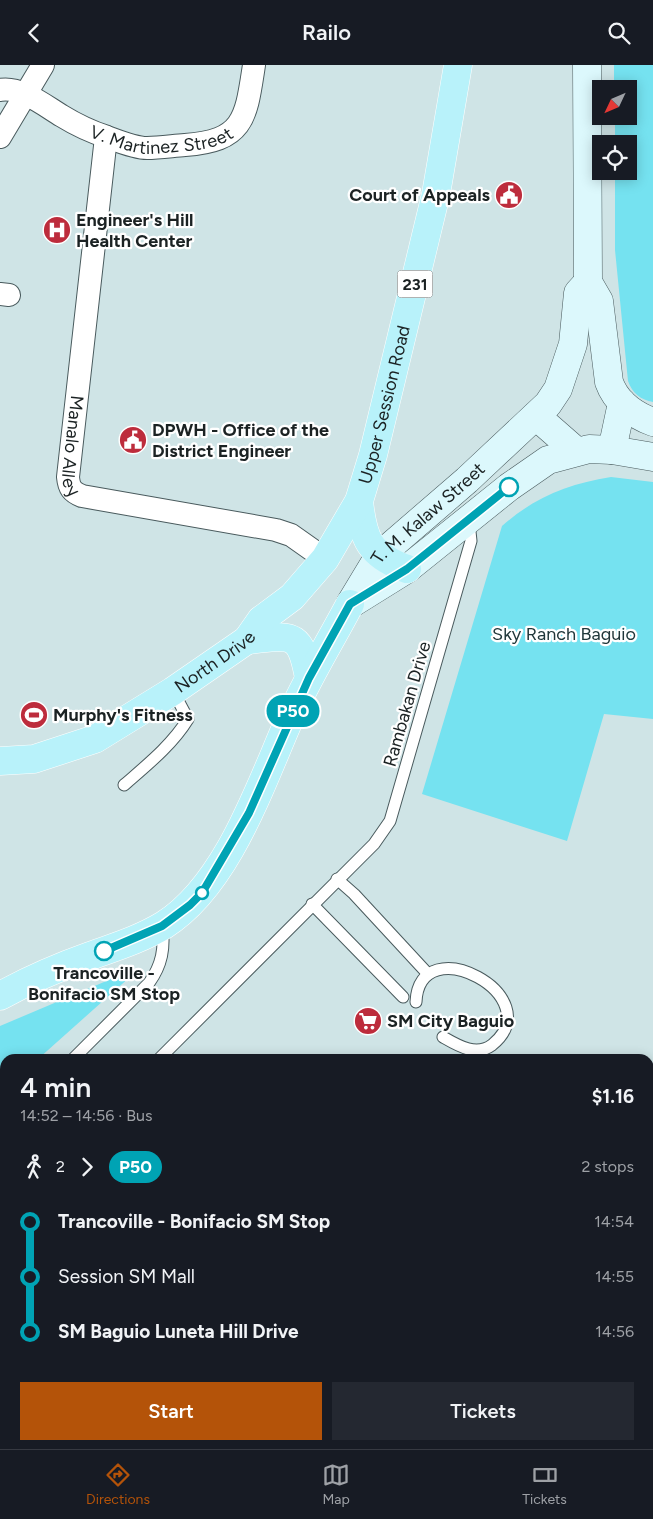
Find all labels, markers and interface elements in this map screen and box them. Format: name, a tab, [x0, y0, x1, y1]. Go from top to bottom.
icon: back	[20, 19, 48, 47]
text: Railo	[302, 19, 351, 46]
icon: search	[605, 19, 633, 47]
north arrow	[592, 80, 638, 125]
map controls	[592, 80, 637, 180]
street label: V. Martinez Street	[87, 115, 233, 137]
text: V. Martinez Street	[87, 121, 238, 159]
button: locate	[592, 135, 637, 180]
public building icon: Court of Appeals	[494, 180, 524, 210]
place label: Court of Appeals	[349, 184, 491, 206]
place label: Engineer's Hill Health Center	[76, 209, 194, 252]
hospital icon: Engineer's Hill Health Center	[42, 215, 72, 245]
road number: 231	[398, 270, 432, 297]
street label: Upper Session Road	[354, 323, 415, 487]
street label: Manalo Alley	[57, 394, 88, 502]
place label: DPWH - Office of the District Engineer	[152, 419, 329, 462]
public building icon: DPWH - Office of the District Engineer	[118, 425, 148, 455]
street label: T. M. Kalaw Street	[366, 458, 490, 568]
unlabelled marker	[499, 477, 519, 497]
park label: Sky Ranch Baguio	[492, 623, 636, 645]
street label: North Drive	[170, 627, 261, 698]
street label: Rambakan Drive	[379, 639, 435, 769]
line badge: P50	[264, 695, 322, 727]
sports icon: Murphy's Fitness	[19, 700, 49, 730]
text: P50	[277, 700, 309, 722]
place label: Murphy's Fitness	[53, 704, 193, 726]
unlabelled marker	[195, 886, 209, 900]
marker: Trancoville - Bonifacio SM Stop	[94, 941, 114, 961]
place label: Trancoville - Bonifacio SM Stop	[28, 962, 180, 1005]
supermarket icon: SM City Baguio	[353, 1006, 383, 1036]
place label: SM City Baguio	[387, 1010, 514, 1032]
text: 4 min	[20, 1070, 91, 1104]
text: $1.16	[592, 1085, 634, 1108]
text: 14:52 – 14:56 · Bus	[20, 1106, 152, 1125]
icon: walk	[20, 1153, 48, 1181]
icon: forward	[73, 1153, 101, 1181]
text: P50	[119, 1156, 152, 1178]
text: 2	[56, 1157, 65, 1176]
text: 2 stops	[581, 1157, 634, 1176]
text: Trancoville - Bonifacio SM Stop	[58, 1210, 330, 1233]
text: 14:54	[594, 1212, 634, 1231]
text: Session SM Mall	[58, 1265, 195, 1288]
text: 14:55	[595, 1267, 634, 1286]
text: SM Baguio Luneta Hill Drive	[58, 1320, 299, 1343]
text: 14:56	[595, 1322, 634, 1341]
button: Start	[20, 1382, 322, 1440]
button: Tickets	[332, 1382, 634, 1440]
tab: Directions	[86, 1461, 150, 1508]
tab: Map	[322, 1461, 350, 1508]
tab: Tickets	[522, 1461, 567, 1508]

